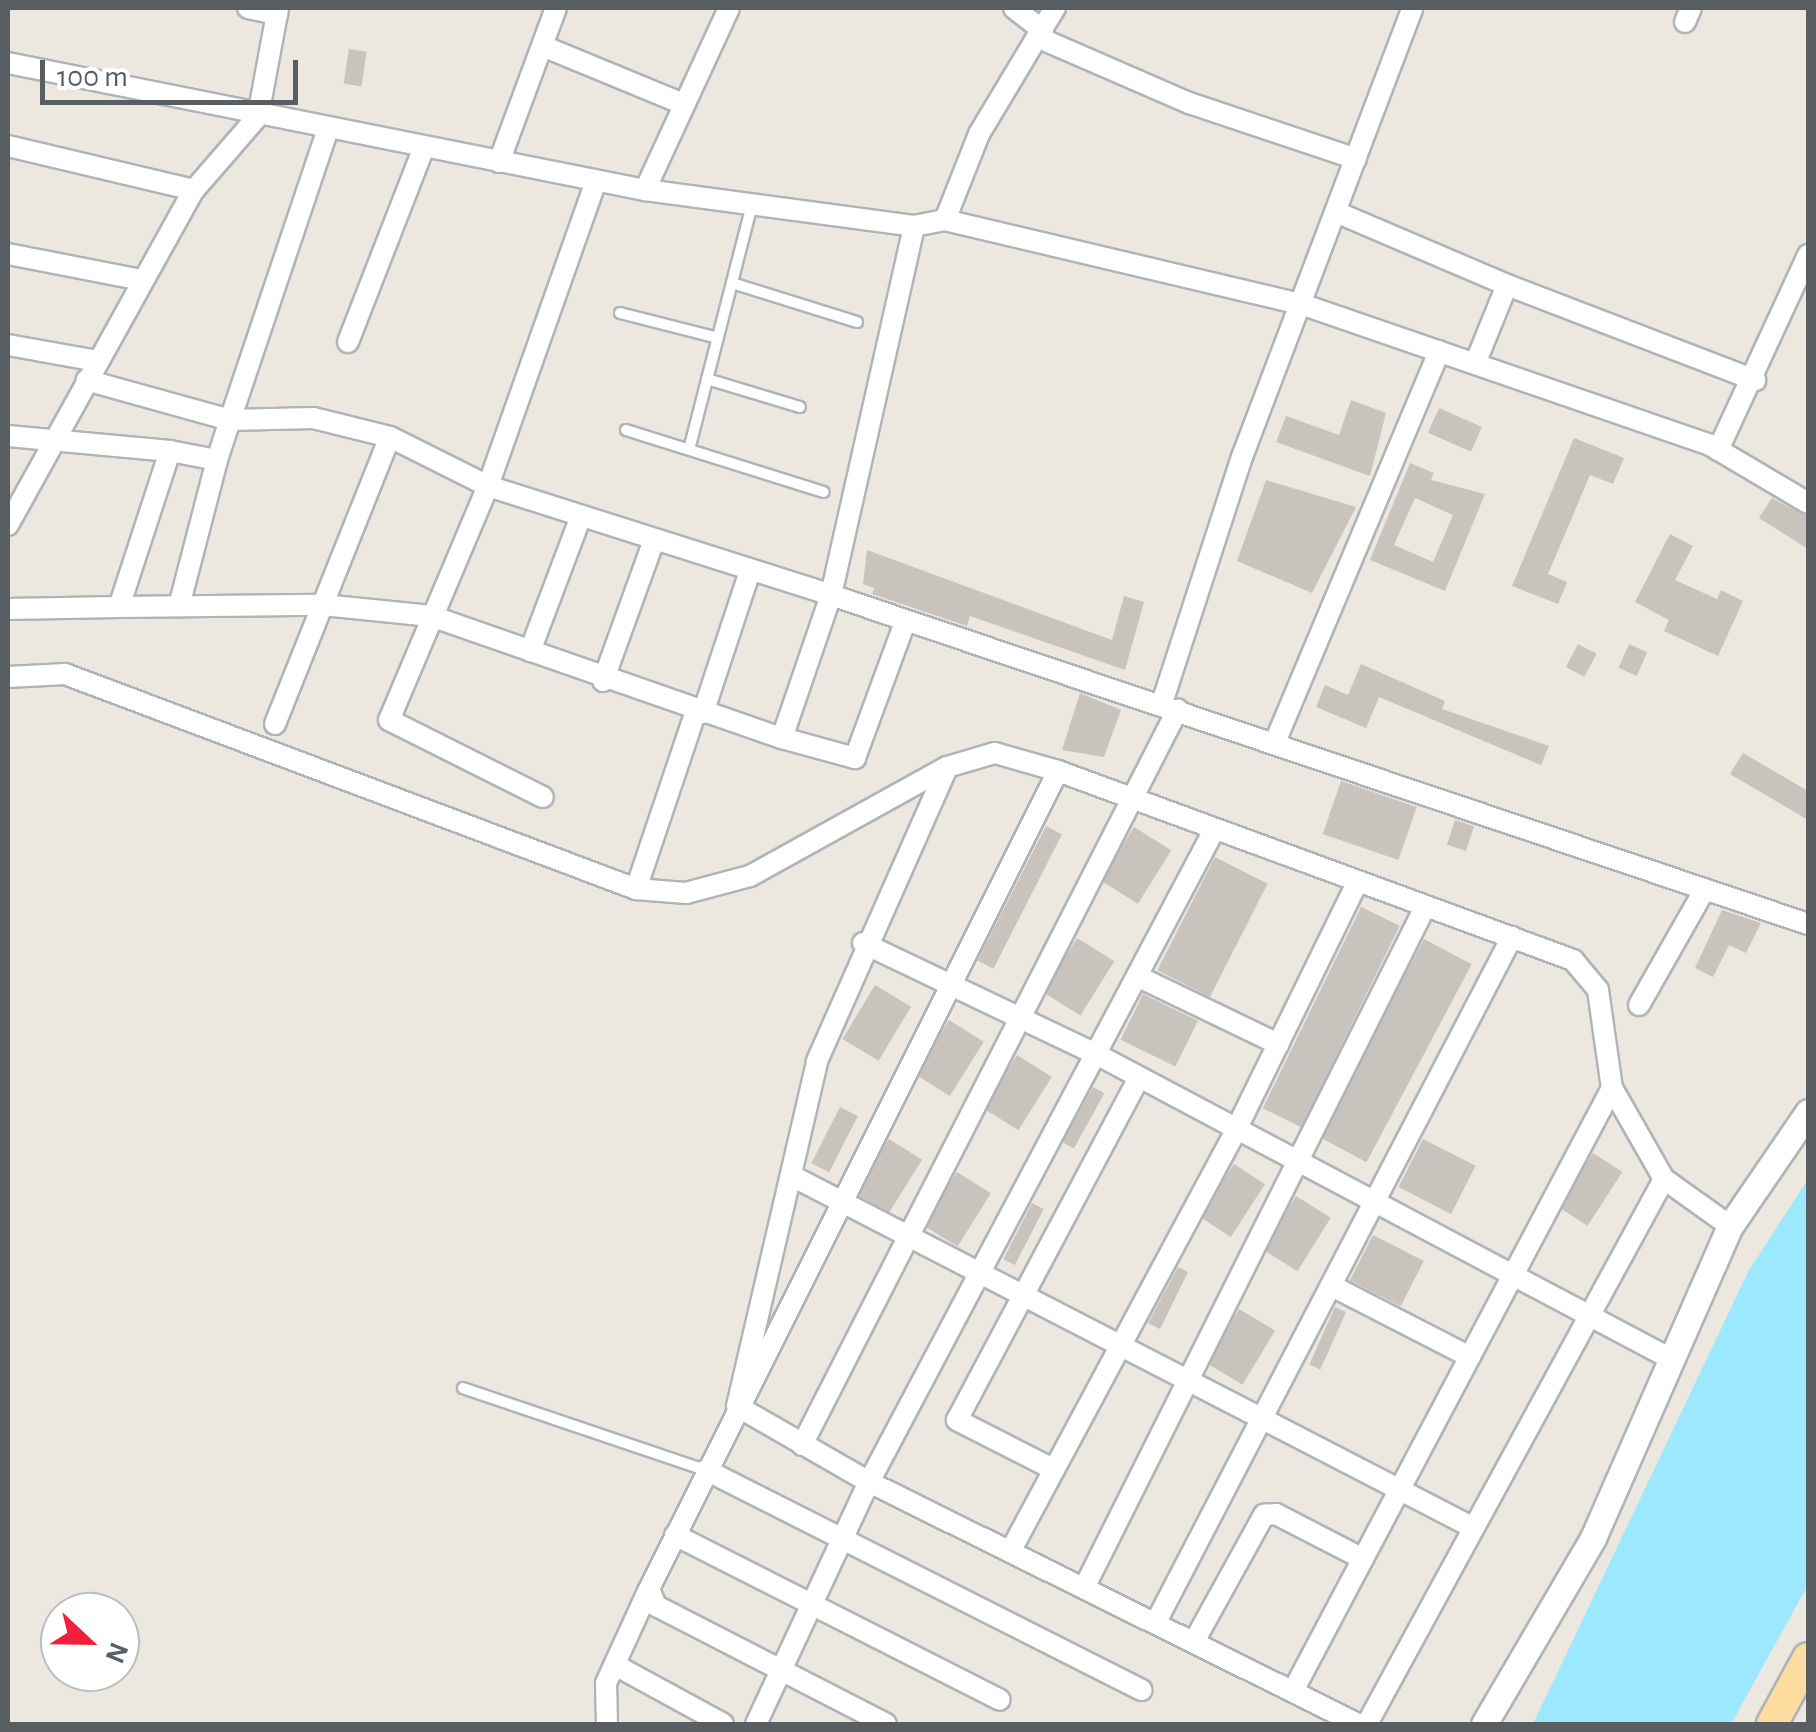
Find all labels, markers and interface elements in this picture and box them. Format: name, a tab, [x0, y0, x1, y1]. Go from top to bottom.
scale bar	[45, 40, 302, 102]
text: 100 m	[57, 62, 128, 92]
north arrow	[40, 1592, 140, 1692]
text: N	[99, 1638, 133, 1667]

